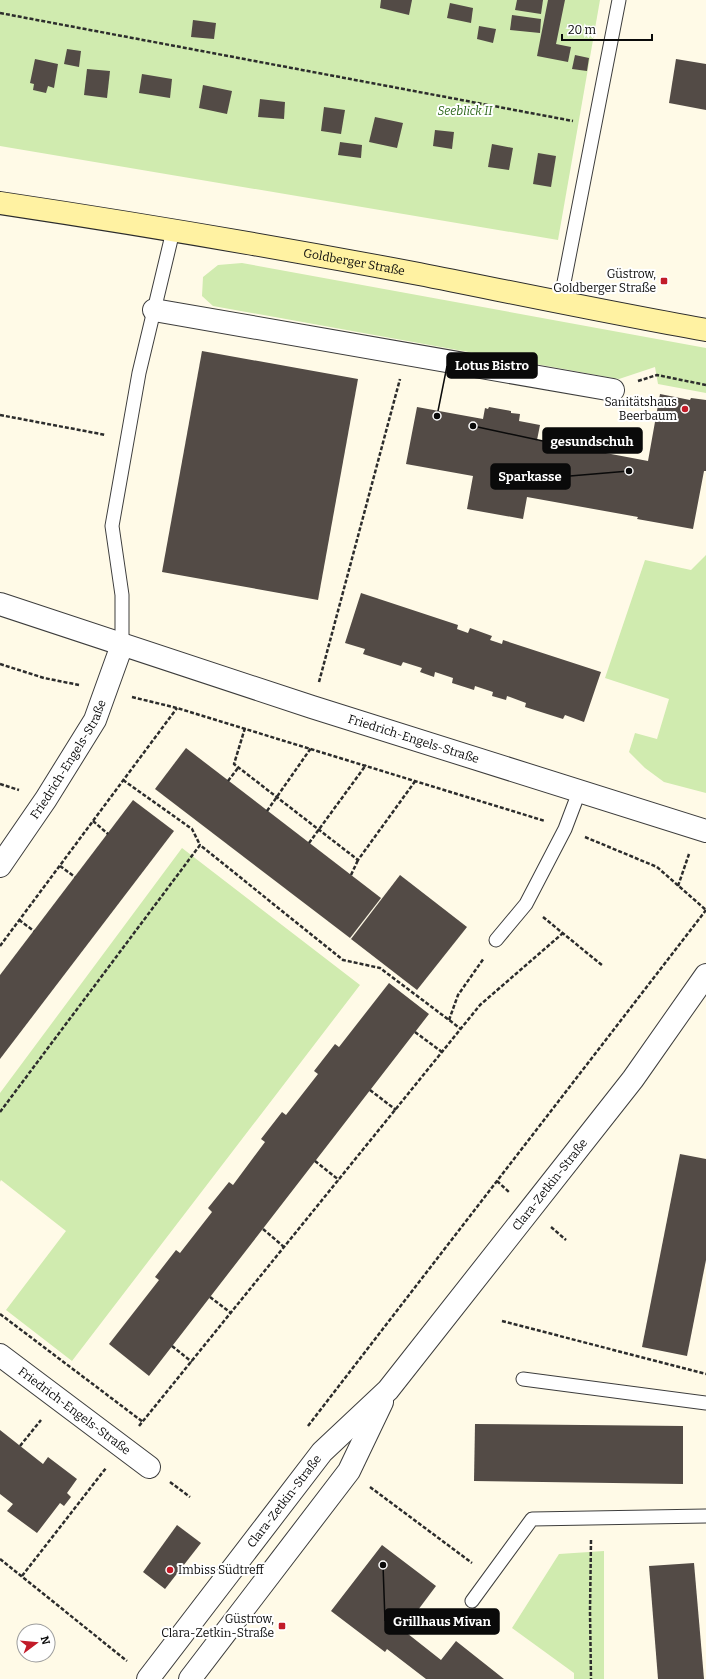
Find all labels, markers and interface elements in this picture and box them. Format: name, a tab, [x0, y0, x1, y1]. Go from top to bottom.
scale bar	[562, 16, 652, 42]
text: 20 m	[568, 23, 597, 37]
park label: Seeblick II	[437, 104, 493, 118]
street label: Goldberger Straße	[302, 246, 406, 278]
place label: Güstrow, Goldberger Straße	[553, 267, 656, 295]
marker: Güstrow, Goldberger Straße	[659, 276, 669, 286]
callout: Lotus Bistro	[447, 353, 537, 378]
text: Lotus Bistro	[455, 358, 530, 373]
place label: Sanitätshaus Beerbaum	[604, 395, 678, 423]
marker: Sanitätshaus Beerbaum	[680, 404, 690, 414]
callout: gesundschuh	[543, 428, 642, 453]
text: gesundschuh	[551, 434, 634, 449]
callout: Sparkasse	[491, 464, 570, 489]
text: Sparkasse	[498, 469, 562, 484]
street label: Friedrich-Engels-Straße	[27, 698, 109, 822]
street label: Friedrich-Engels-Straße	[346, 712, 481, 766]
street label: Clara-Zetkin-Straße	[509, 1136, 590, 1233]
street label: Friedrich-Engels-Straße	[16, 1364, 133, 1458]
street label: Clara-Zetkin-Straße	[244, 1452, 324, 1550]
place label: Imbiss Südtreff	[178, 1563, 265, 1577]
marker: Imbiss Südtreff	[165, 1565, 175, 1575]
callout: Grillhaus Mivan	[385, 1609, 499, 1634]
place label: Güstrow, Clara-Zetkin-Straße	[161, 1612, 274, 1640]
text: Grillhaus Mivan	[393, 1614, 492, 1629]
marker: Güstrow, Clara-Zetkin-Straße	[277, 1621, 287, 1631]
north arrow	[16, 1623, 56, 1663]
text: N	[38, 1635, 53, 1647]

